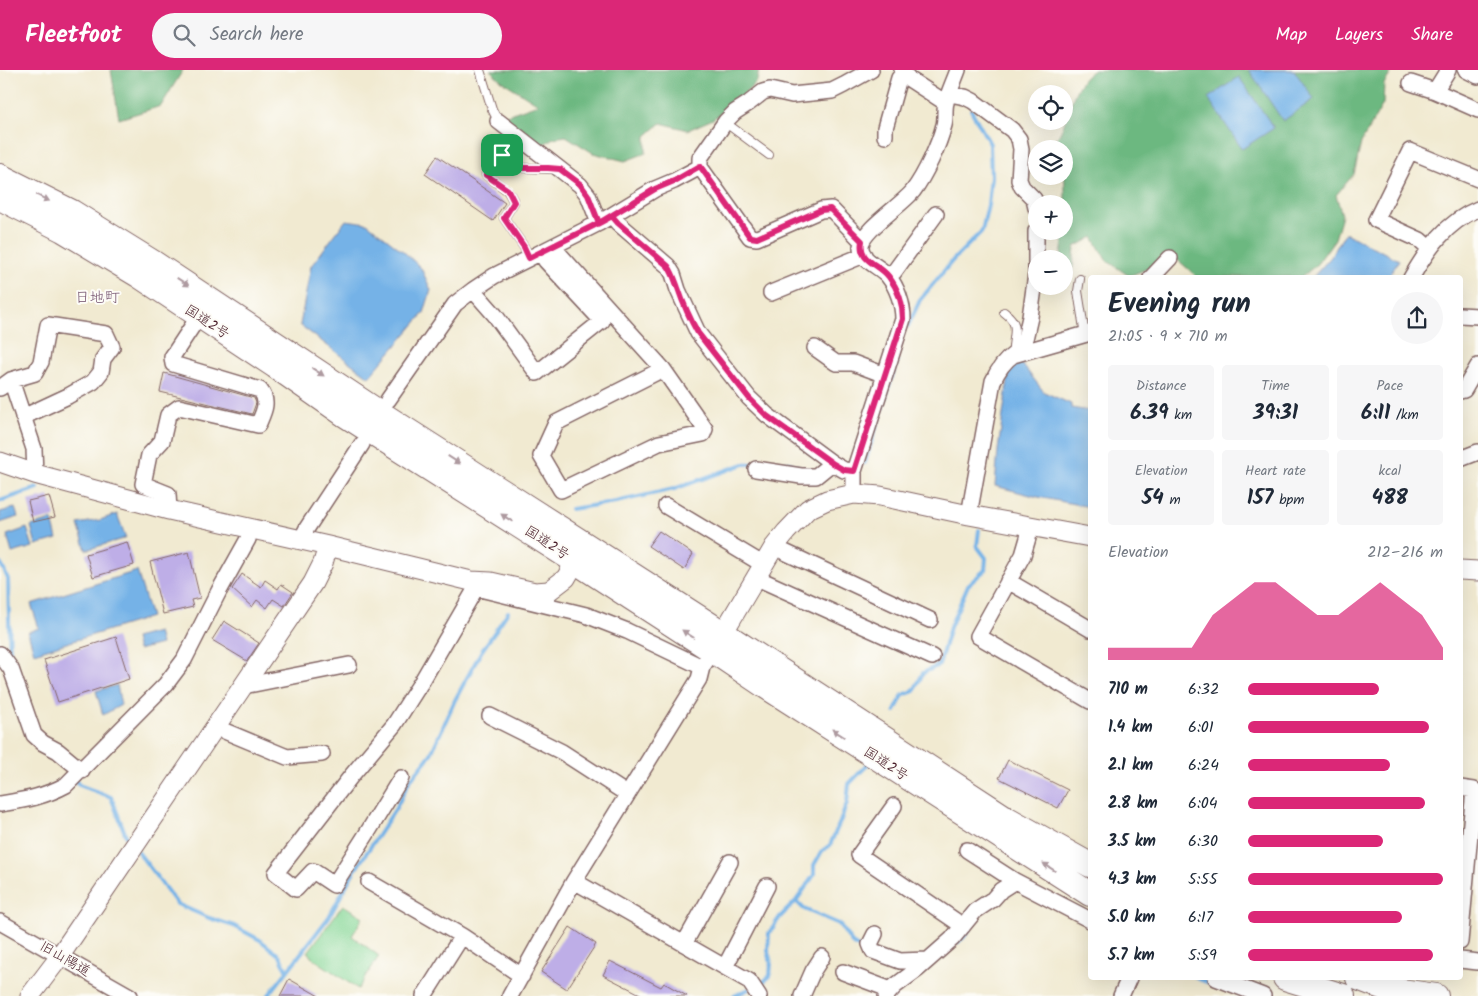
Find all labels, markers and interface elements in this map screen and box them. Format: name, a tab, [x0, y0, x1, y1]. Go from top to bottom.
search box	[152, 13, 502, 58]
text: Fleetfoot	[25, 16, 122, 55]
text: Search here	[210, 20, 303, 50]
icon: search	[170, 21, 198, 49]
text: Map	[1276, 21, 1307, 50]
text: Layers	[1335, 21, 1383, 50]
text: Share	[1411, 21, 1453, 50]
map controls	[1028, 85, 1073, 295]
button: locate	[1028, 85, 1073, 130]
pin	[481, 134, 523, 176]
button: layers	[1028, 140, 1073, 185]
icon: arrive	[488, 141, 516, 169]
one-way arrow	[36, 194, 51, 202]
button: +	[1028, 195, 1073, 240]
button: −	[1028, 250, 1073, 295]
one-way arrow	[176, 277, 189, 287]
text: Evening run	[1108, 282, 1251, 327]
district label: 日地町	[74, 286, 120, 310]
button: share	[1391, 292, 1443, 344]
street label: 国道2号	[180, 299, 234, 345]
text: 21:05 · 9 × 710 m	[1108, 324, 1227, 349]
one-way arrow	[311, 367, 325, 376]
text: Distance	[1136, 375, 1186, 397]
text: Time	[1261, 375, 1290, 397]
text: Pace	[1376, 375, 1403, 397]
text: 6.39	[1130, 397, 1169, 430]
text: 39:31	[1253, 397, 1298, 430]
text: 6:11	[1361, 397, 1390, 430]
text: km	[1169, 404, 1192, 426]
text: /km	[1390, 404, 1419, 426]
one-way arrow	[448, 455, 461, 465]
text: Elevation	[1135, 460, 1188, 482]
text: Heart rate	[1245, 460, 1306, 482]
text: kcal	[1378, 460, 1401, 482]
text: 54	[1142, 482, 1164, 515]
text: 157	[1247, 482, 1274, 515]
text: 488	[1372, 482, 1408, 515]
text: m	[1164, 489, 1181, 511]
text: bpm	[1274, 489, 1304, 511]
one-way arrow	[500, 513, 514, 522]
street label: 国道2号	[520, 520, 574, 566]
text: Elevation	[1108, 540, 1169, 565]
text: 212–216 m	[1367, 540, 1443, 565]
one-way arrow	[681, 629, 694, 639]
text: 710 m	[1108, 677, 1148, 702]
text: 6:32	[1188, 677, 1219, 702]
text: 1.4 km	[1108, 715, 1153, 740]
text: 6:01	[1188, 715, 1214, 740]
one-way arrow	[832, 728, 845, 738]
street label: 国道2号	[859, 741, 913, 787]
text: 2.1 km	[1108, 753, 1153, 778]
text: 6:24	[1188, 753, 1219, 778]
text: 2.8 km	[1108, 791, 1158, 816]
text: 6:04	[1188, 791, 1218, 816]
text: 3.5 km	[1108, 829, 1156, 854]
text: 6:30	[1188, 829, 1218, 854]
one-way arrow	[1042, 863, 1056, 872]
text: 4.3 km	[1108, 867, 1156, 892]
text: 5:55	[1188, 867, 1218, 892]
text: 5.0 km	[1108, 905, 1155, 930]
text: 6:17	[1188, 905, 1213, 930]
street label: 旧山陽道	[35, 935, 95, 983]
text: 5.7 km	[1108, 943, 1155, 968]
text: 5:59	[1188, 943, 1217, 968]

